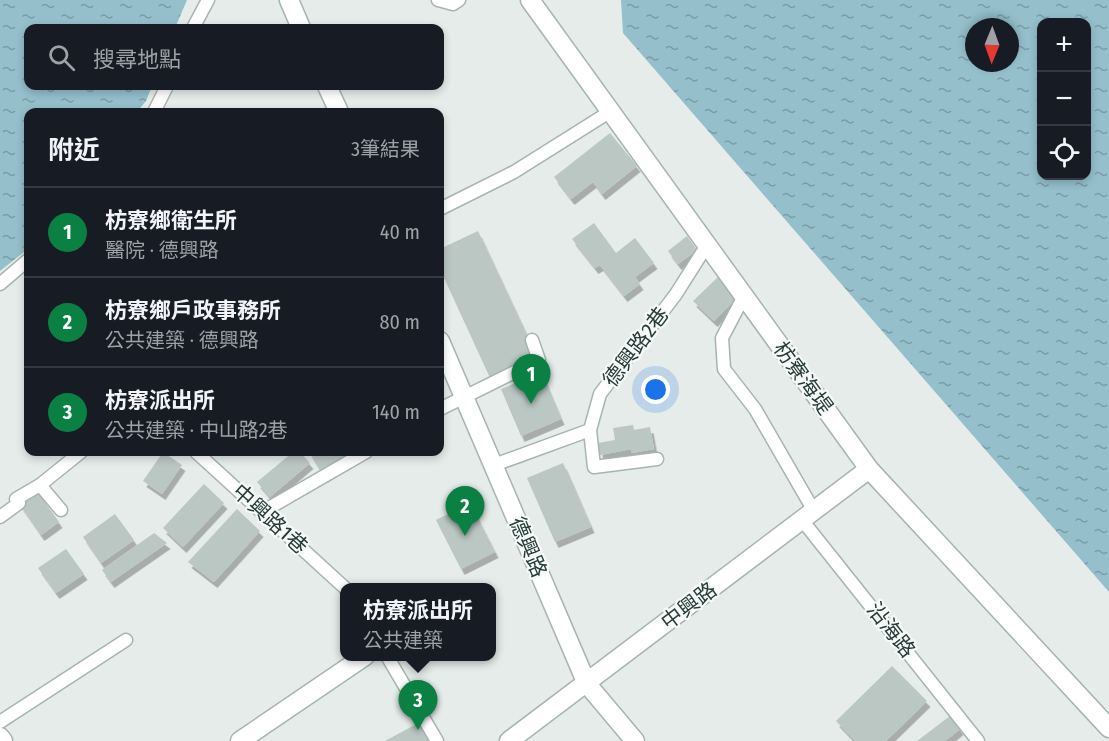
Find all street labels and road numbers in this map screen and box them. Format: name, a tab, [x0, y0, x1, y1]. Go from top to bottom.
street label: 德興路2巷	[598, 302, 674, 392]
street label: 枋寮海堤	[768, 336, 838, 420]
street label: 中興路1巷	[227, 478, 313, 560]
street label: 德興路	[504, 513, 552, 581]
street label: 中興路	[656, 577, 722, 635]
street label: 沿海路	[861, 597, 921, 663]

